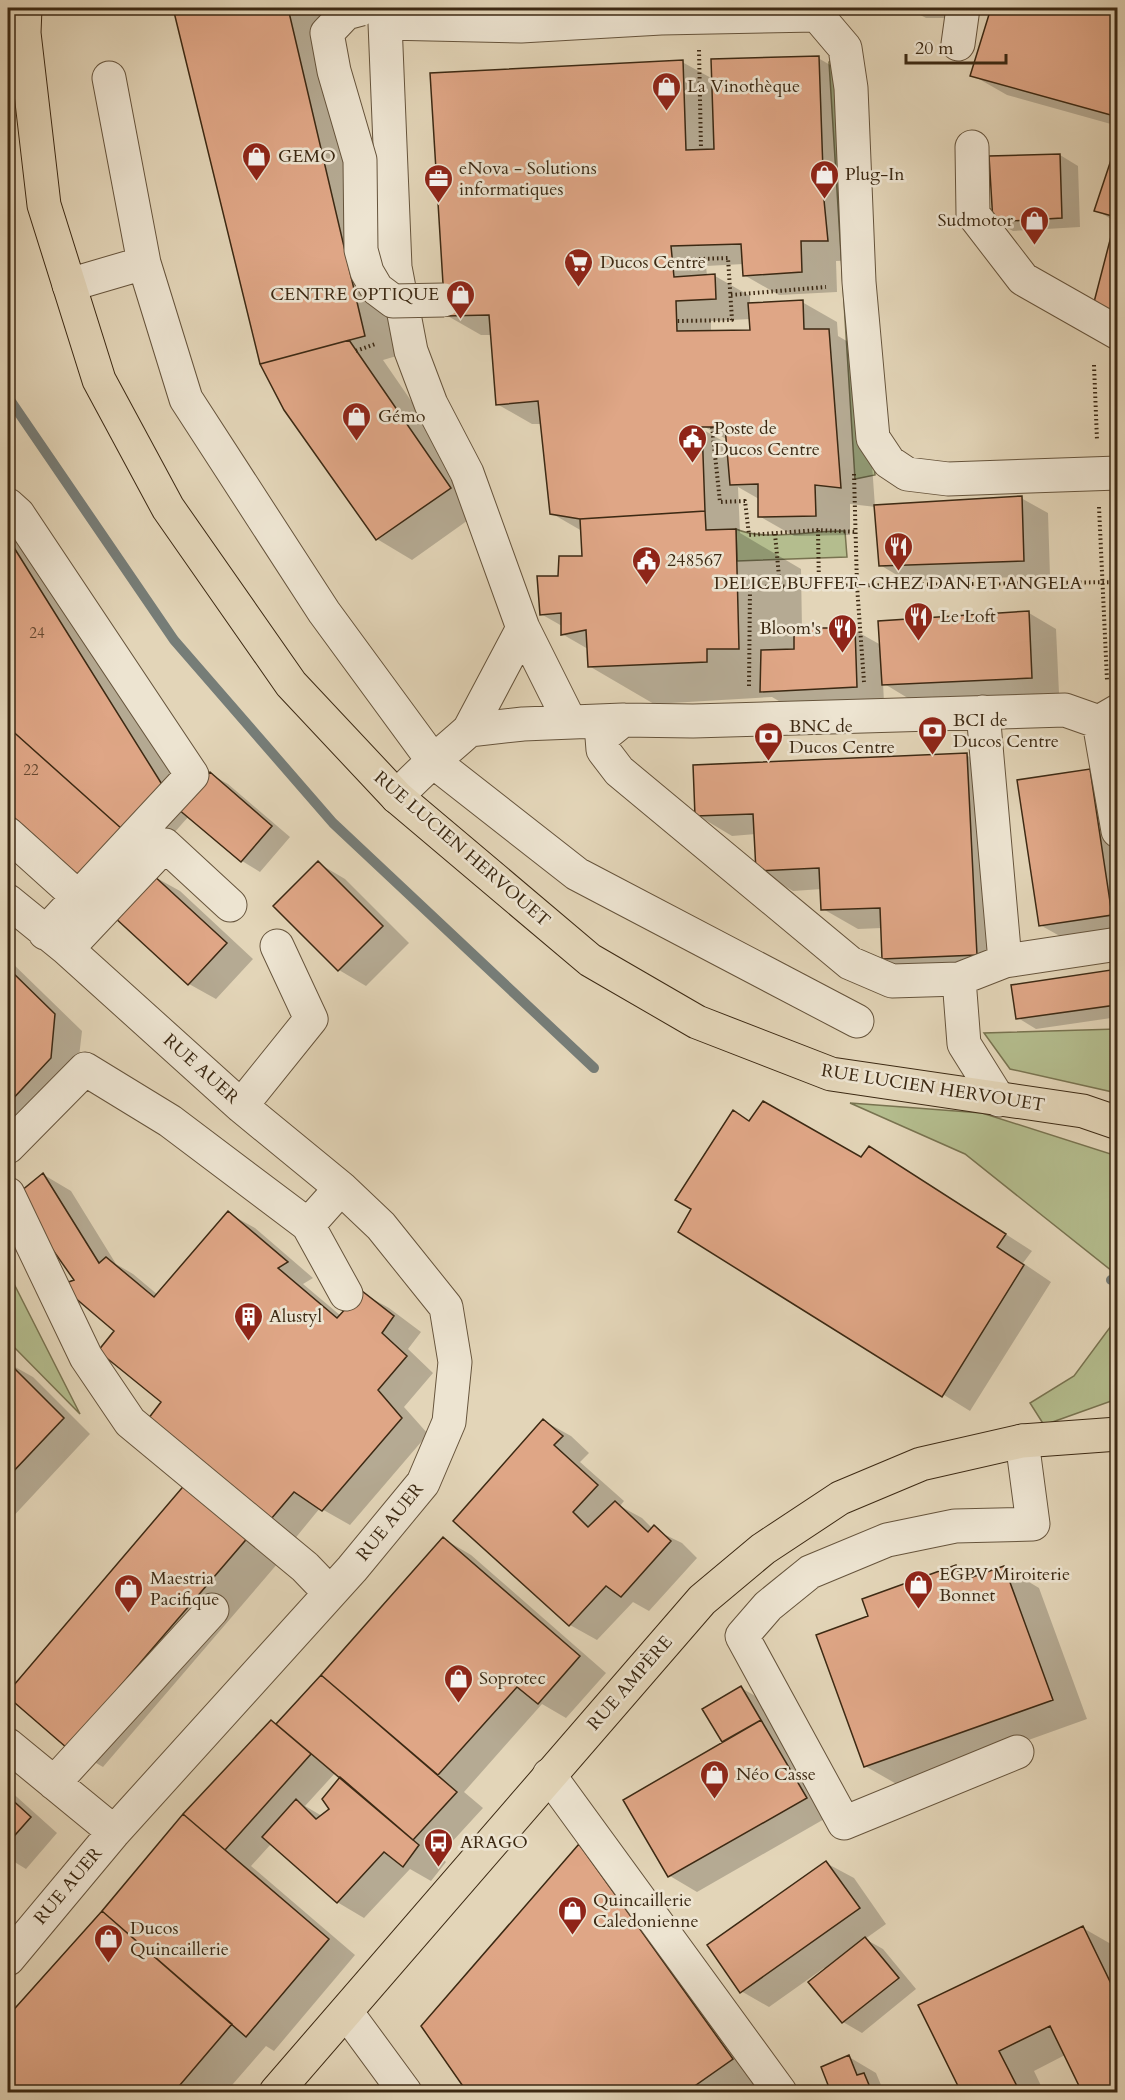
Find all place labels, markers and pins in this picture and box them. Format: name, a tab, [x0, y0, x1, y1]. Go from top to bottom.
shop icon: La Vinothèque	[650, 70, 682, 112]
place label: La Vinothèque	[687, 74, 800, 99]
shop icon: GEMO	[241, 140, 273, 182]
place label: GEMO	[278, 144, 336, 169]
place label: eNova - Solutions informatiques	[459, 156, 597, 202]
shop icon: Plug-In	[808, 158, 840, 200]
office icon: eNova - Solutions informatiques	[422, 162, 454, 204]
place label: Plug-In	[845, 162, 905, 187]
shop icon: Sudmotor	[1018, 204, 1050, 246]
place label: Sudmotor	[938, 208, 1013, 233]
supermarket icon: Ducos Centre	[563, 246, 595, 288]
place label: Ducos Centre	[600, 250, 706, 275]
shop icon: CENTRE OPTIQUE	[444, 278, 476, 320]
place label: CENTRE OPTIQUE	[270, 282, 439, 307]
shop icon: Gémo	[341, 400, 373, 442]
place label: Gémo	[378, 404, 426, 429]
place label: Poste de Ducos Centre	[714, 416, 820, 462]
public building icon: Poste de Ducos Centre	[677, 422, 709, 464]
restaurant icon: DELICE BUFFET- CHEZ DAN ET ANGELA	[882, 530, 914, 572]
public building icon: 248567	[630, 544, 662, 586]
place label: 248567	[667, 548, 722, 573]
place label: DELICE BUFFET- CHEZ DAN ET ANGELA	[714, 571, 1083, 596]
restaurant icon: Le Loft	[903, 600, 935, 642]
place label: Le Loft	[940, 604, 996, 629]
restaurant icon: Bloom's	[826, 612, 858, 654]
place label: Bloom's	[759, 616, 821, 641]
place label: BCI de Ducos Centre	[953, 708, 1059, 754]
place label: BNC de Ducos Centre	[789, 714, 895, 760]
bank icon: BCI de Ducos Centre	[916, 714, 948, 756]
bank icon: BNC de Ducos Centre	[752, 720, 784, 762]
building icon: Alustyl	[232, 1300, 264, 1342]
place label: Alustyl	[269, 1304, 322, 1329]
place label: EGPV Miroiterie Bonnet	[939, 1562, 1070, 1608]
place label: Maestria Pacifique	[150, 1566, 220, 1612]
shop icon: EGPV Miroiterie Bonnet	[902, 1568, 934, 1610]
shop icon: Maestria Pacifique	[113, 1572, 145, 1614]
shop icon: Soprotec	[442, 1662, 474, 1704]
place label: Soprotec	[479, 1666, 546, 1691]
shop icon: Néo Casse	[699, 1758, 731, 1800]
place label: Néo Casse	[736, 1762, 816, 1787]
bus stop icon: ARAGO	[423, 1826, 455, 1868]
place label: ARAGO	[460, 1830, 528, 1855]
place label: Quincaillerie Caledonienne	[593, 1888, 699, 1934]
shop icon: Quincaillerie Caledonienne	[556, 1894, 588, 1936]
place label: Ducos Quincaillerie	[130, 1916, 229, 1962]
shop icon: Ducos Quincaillerie	[93, 1922, 125, 1964]

